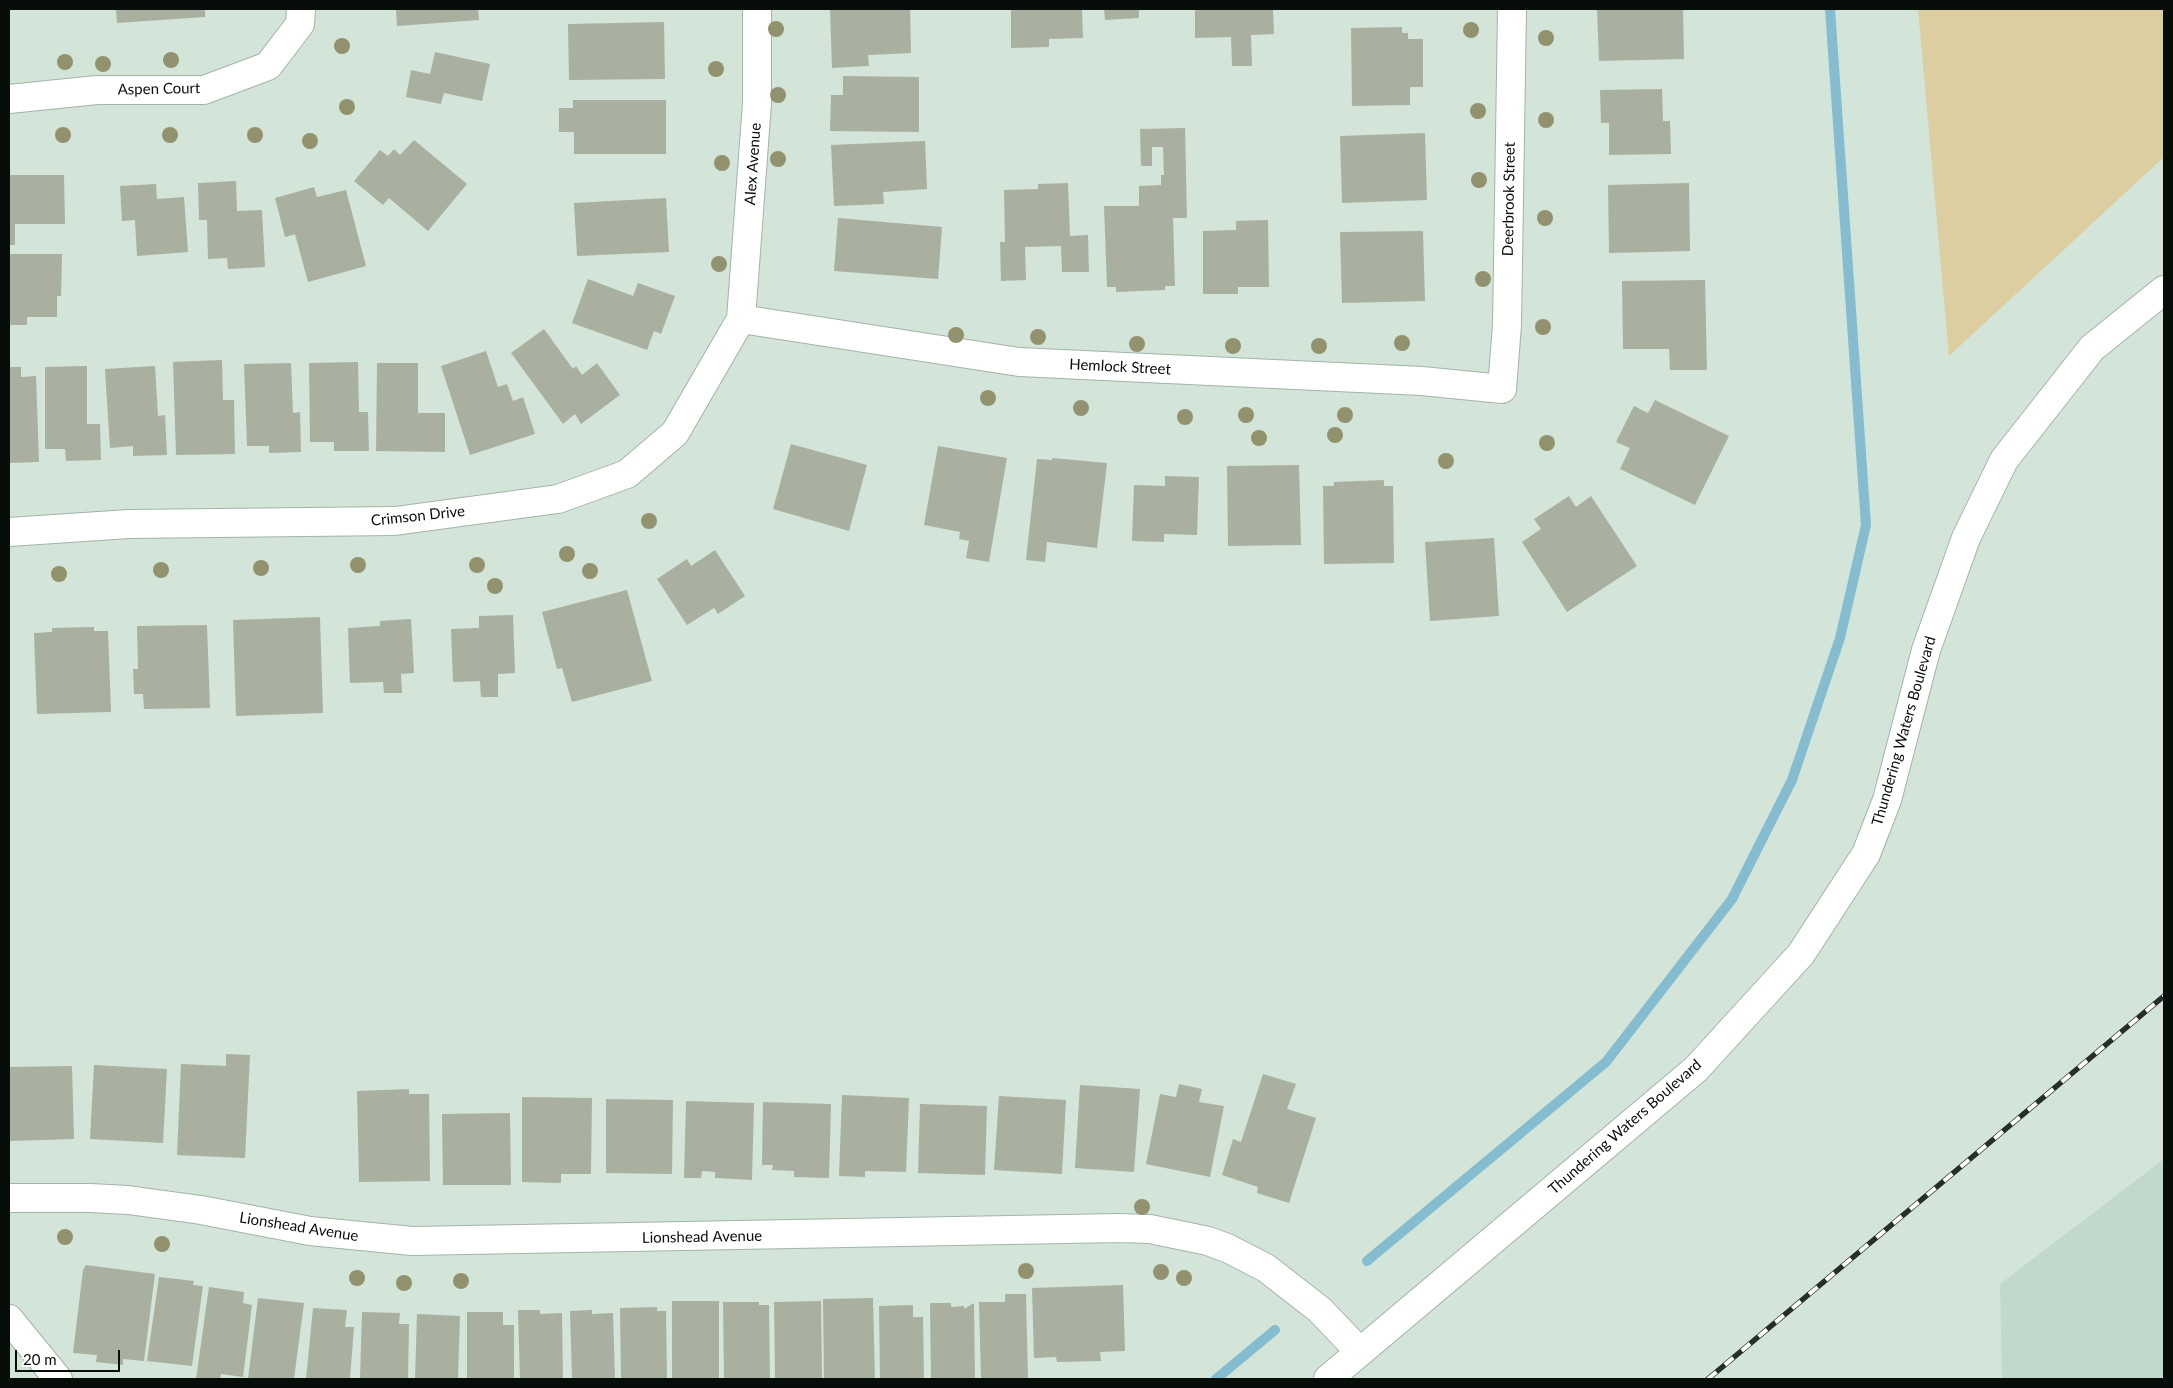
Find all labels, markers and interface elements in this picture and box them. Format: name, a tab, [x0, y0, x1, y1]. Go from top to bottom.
street label: Aspen Court	[117, 79, 201, 99]
street label: Alex Avenue	[741, 122, 765, 206]
street label: Deerbrook Street	[1499, 142, 1519, 256]
street label: Hemlock Street	[1069, 355, 1171, 379]
street label: Crimson Drive	[370, 502, 466, 530]
street label: Thundering Waters Boulevard	[1868, 634, 1940, 828]
street label: Thundering Waters Boulevard	[1545, 1056, 1705, 1198]
street label: Lionshead Avenue	[238, 1209, 360, 1245]
street label: Lionshead Avenue	[642, 1227, 762, 1247]
scale bar	[18, 1340, 122, 1372]
text: 20 m	[23, 1350, 57, 1368]

